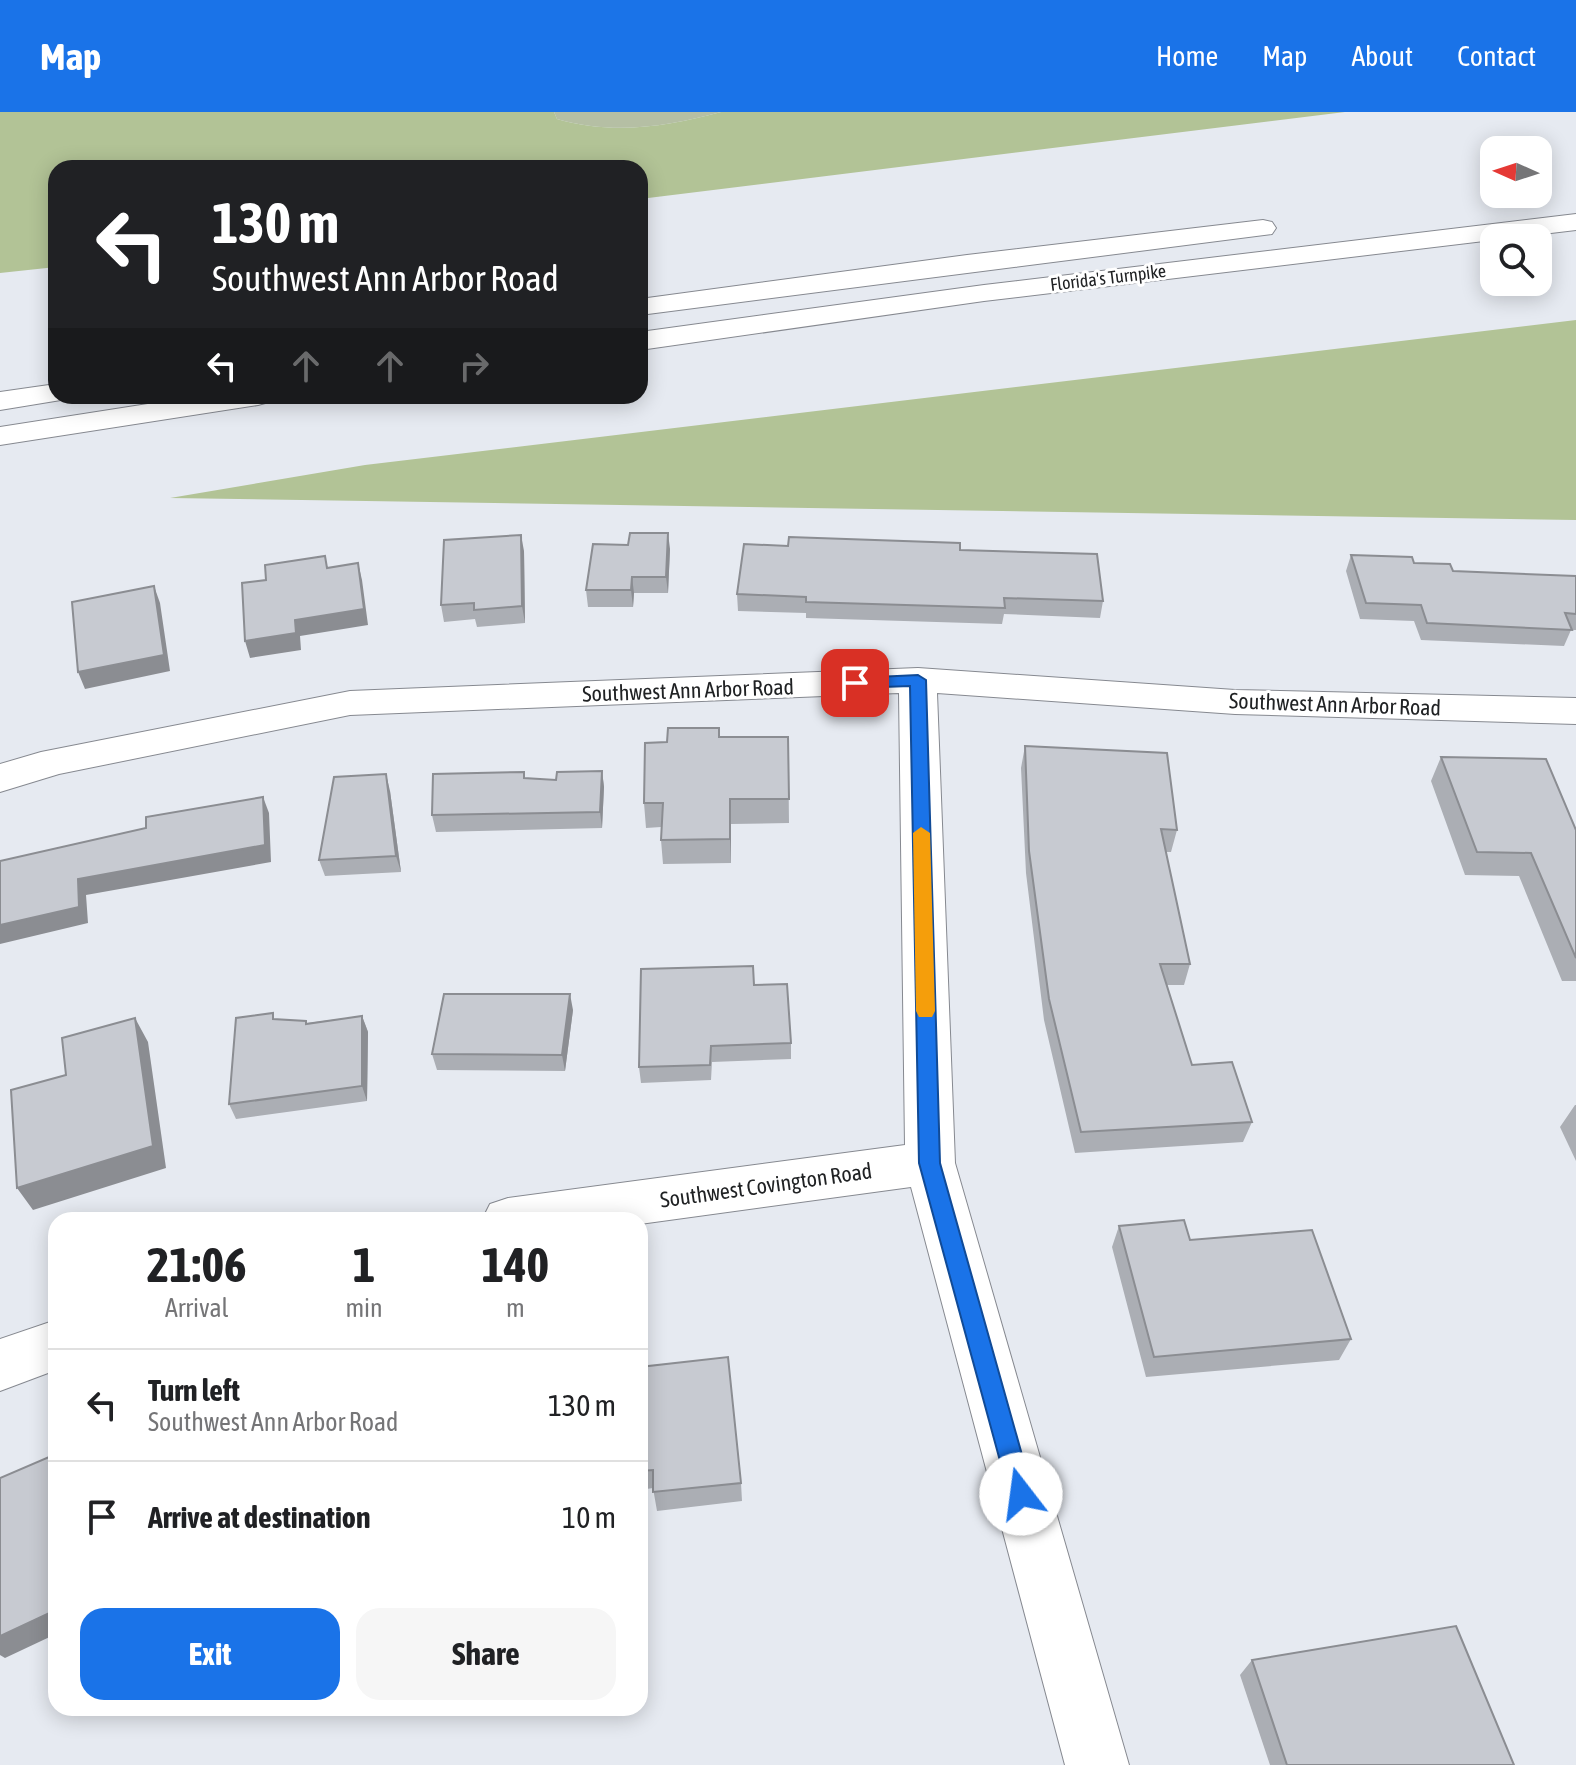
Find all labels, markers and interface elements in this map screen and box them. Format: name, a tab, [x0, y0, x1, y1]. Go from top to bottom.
text: Map	[40, 35, 101, 78]
text: Home	[1156, 40, 1218, 72]
text: Map	[1262, 40, 1307, 72]
text: About	[1351, 40, 1413, 72]
text: Contact	[1457, 40, 1536, 72]
north arrow	[1480, 136, 1552, 208]
map controls	[1480, 136, 1552, 296]
text: 130 m	[212, 191, 339, 255]
icon: left	[80, 192, 184, 296]
button: search	[1480, 224, 1552, 296]
text: Southwest Ann Arbor Road	[212, 257, 559, 299]
street label: Florida's Turnpike	[1049, 260, 1167, 295]
icon: left	[200, 344, 244, 388]
icon: ahead	[284, 344, 328, 388]
icon: ahead	[368, 344, 412, 388]
icon: right	[452, 344, 496, 388]
pin	[821, 649, 889, 717]
icon: arrive	[833, 661, 877, 705]
street label: Southwest Ann Arbor Road	[582, 673, 794, 707]
street label: Southwest Ann Arbor Road	[1229, 687, 1441, 721]
street label: Southwest Covington Road	[658, 1157, 874, 1213]
text: 21:06	[147, 1237, 247, 1292]
text: 1	[353, 1237, 375, 1292]
text: 140	[482, 1237, 549, 1292]
text: Arrival	[165, 1293, 228, 1323]
text: min	[345, 1293, 383, 1323]
text: m	[506, 1293, 525, 1323]
text: Turn left	[148, 1373, 240, 1407]
icon: left	[80, 1383, 124, 1427]
text: 130 m	[548, 1388, 616, 1422]
text: Southwest Ann Arbor Road	[148, 1407, 398, 1437]
position arrow	[979, 1452, 1063, 1536]
icon: arrive	[80, 1495, 124, 1539]
text: Arrive at destination	[148, 1500, 370, 1534]
text: 10 m	[562, 1500, 616, 1534]
button: Exit	[80, 1608, 340, 1700]
button: Share	[356, 1608, 616, 1700]

